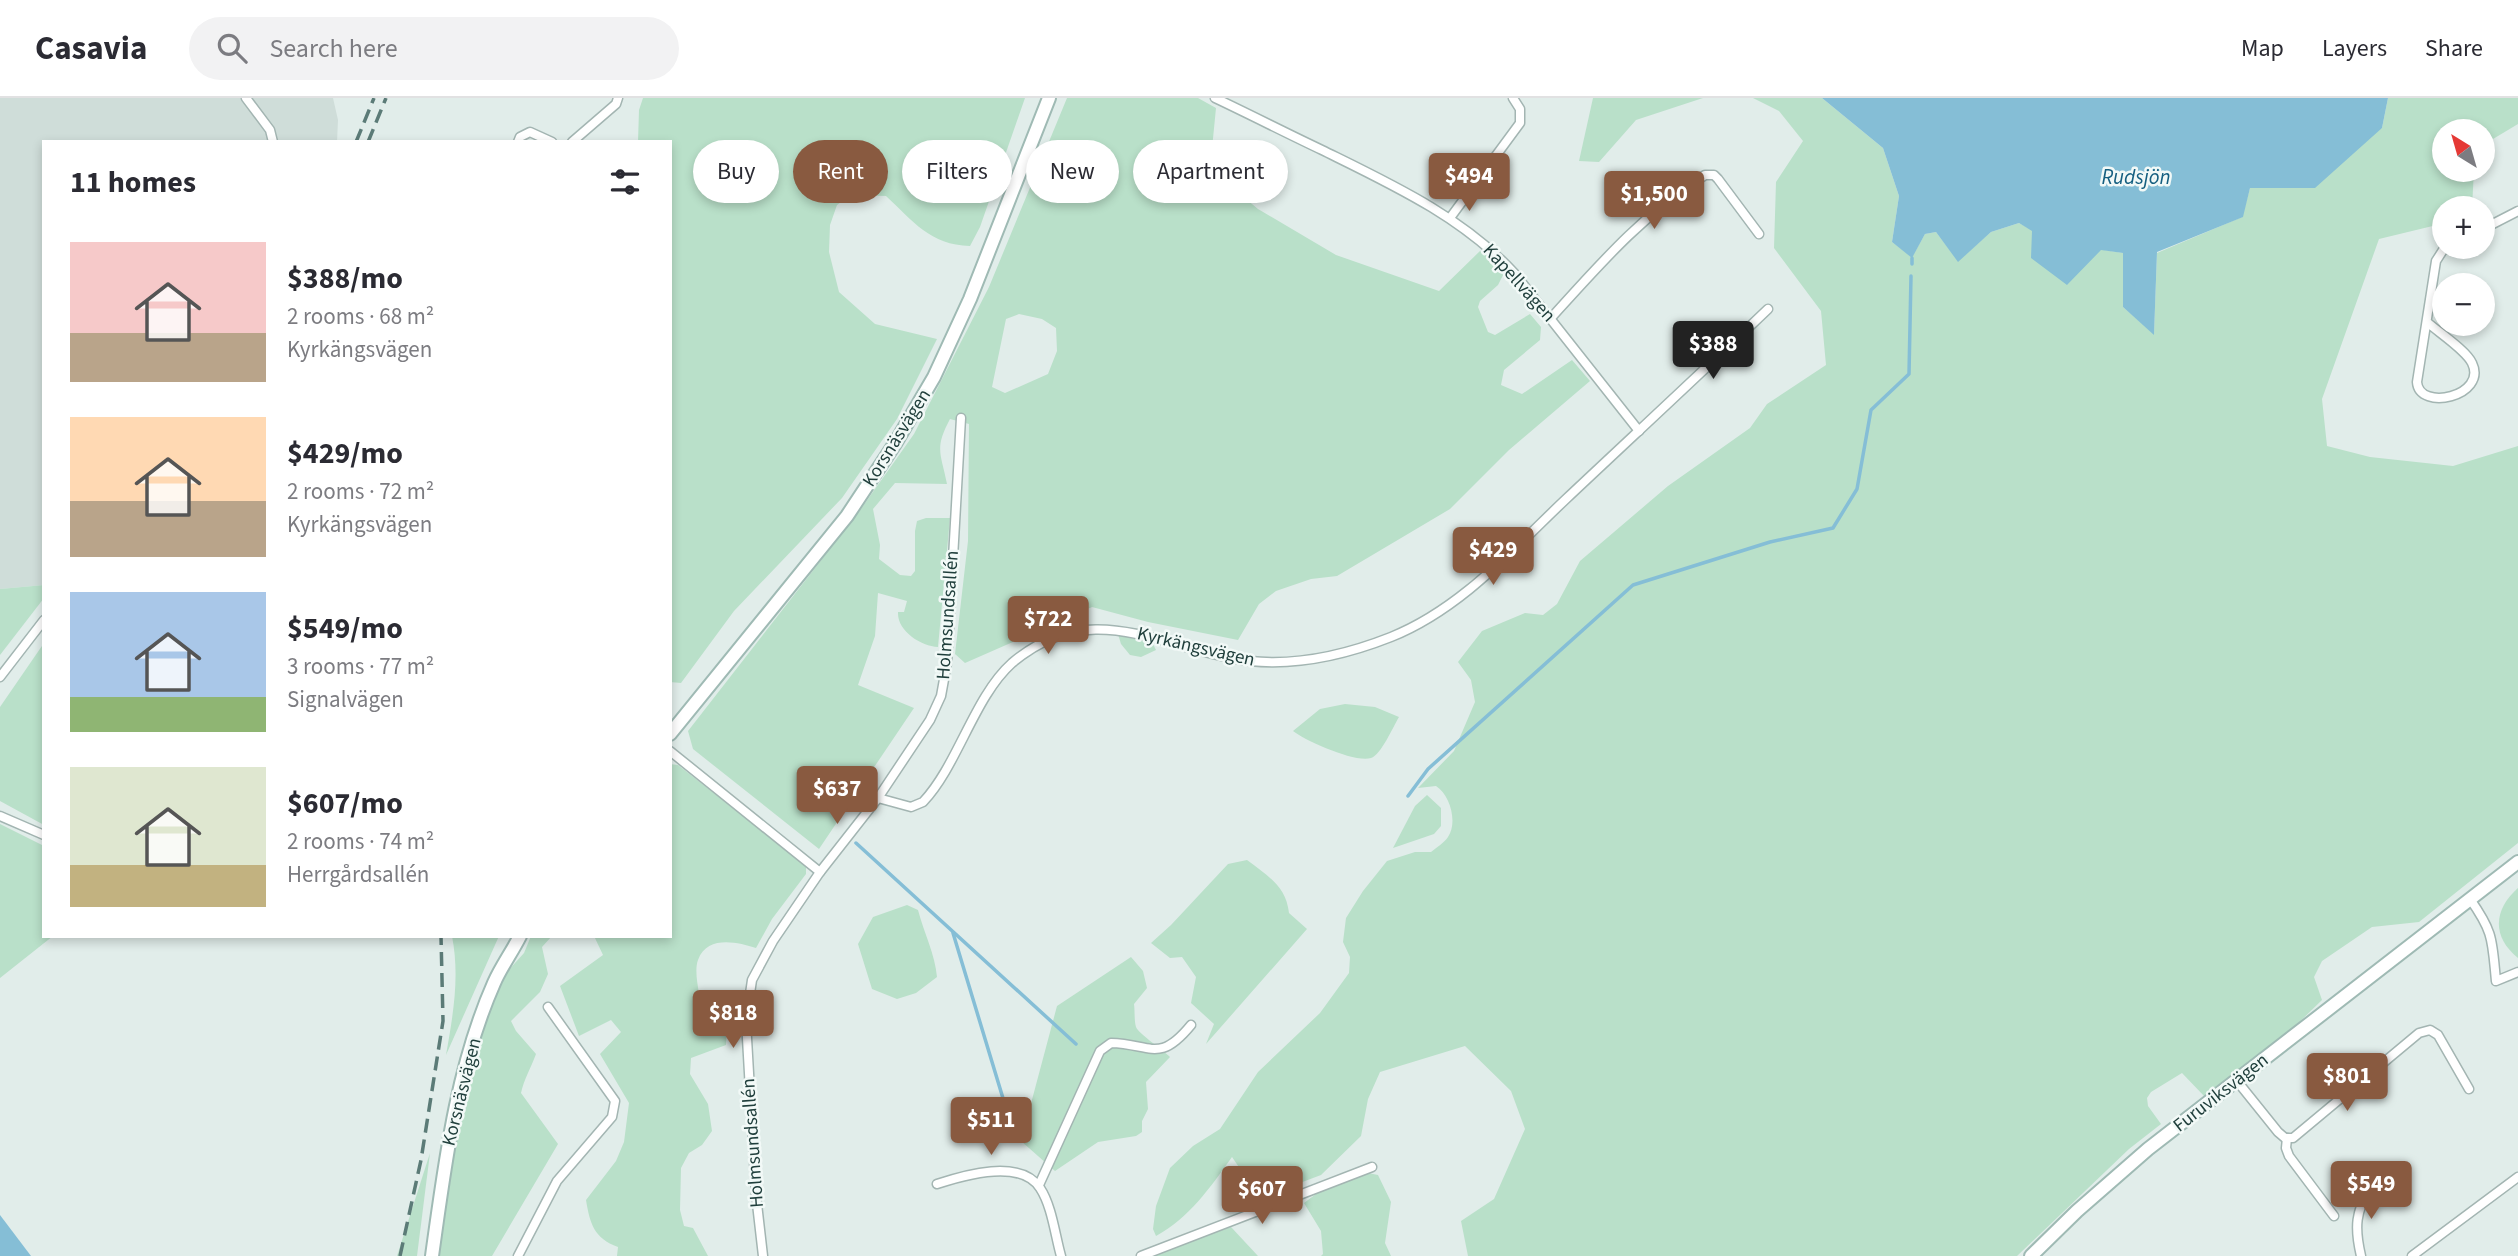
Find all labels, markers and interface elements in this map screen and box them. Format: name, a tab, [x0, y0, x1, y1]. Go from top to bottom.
search box	[189, 17, 679, 80]
text: Casavia	[35, 25, 147, 72]
icon: search	[213, 29, 251, 67]
text: Search here	[269, 30, 398, 67]
text: Map	[2241, 31, 2284, 66]
text: Layers	[2322, 31, 2387, 66]
text: Share	[2425, 31, 2483, 66]
north arrow	[2432, 119, 2496, 182]
map controls	[2432, 119, 2495, 336]
chip: Buy	[693, 140, 779, 203]
chip: Rent	[793, 140, 888, 203]
chip: Filters	[902, 140, 1012, 203]
chip: New	[1026, 140, 1119, 203]
chip: Apartment	[1133, 140, 1288, 203]
pin: $494	[1428, 153, 1510, 213]
text: $494	[1445, 159, 1493, 192]
text: 11 homes	[70, 161, 196, 204]
water label: Rudsjön	[2101, 162, 2171, 192]
icon: filters	[606, 163, 644, 201]
pin: $1,500	[1597, 172, 1711, 231]
text: $1,500	[1620, 177, 1688, 210]
button: +	[2432, 196, 2495, 259]
street label: Kapellvägen	[1476, 238, 1562, 328]
text: $388/mo	[287, 257, 403, 300]
icon: home	[126, 270, 210, 354]
button: −	[2432, 273, 2495, 336]
text: 2 rooms · 68 m²	[287, 300, 434, 333]
pin: $388	[1672, 322, 1754, 381]
text: $388	[1689, 327, 1737, 360]
text: Kyrkängsvägen	[287, 333, 432, 366]
street label: Korsnäsvägen	[856, 384, 938, 492]
text: $429/mo	[287, 432, 403, 475]
icon: home	[126, 445, 210, 529]
text: 2 rooms · 72 m²	[287, 475, 434, 508]
text: Kyrkängsvägen	[287, 508, 432, 541]
pin: $429	[1452, 528, 1534, 587]
text: $429	[1469, 533, 1517, 566]
street label: Holmsundsallén	[930, 549, 966, 681]
pin: $722	[1007, 596, 1089, 656]
text: $722	[1024, 602, 1072, 635]
text: $549/mo	[287, 607, 403, 650]
icon: home	[126, 620, 210, 704]
street label: Kyrkängsvägen	[1134, 620, 1258, 674]
text: 3 rooms · 77 m²	[287, 650, 434, 683]
text: Signalvägen	[287, 683, 404, 716]
pin: $637	[796, 766, 878, 826]
text: $637	[813, 772, 861, 805]
text: $607/mo	[287, 782, 403, 825]
icon: home	[126, 795, 210, 879]
text: 2 rooms · 74 m²	[287, 825, 434, 858]
text: Herrgårdsallén	[287, 858, 429, 891]
pin: $818	[692, 990, 774, 1050]
text: $818	[709, 996, 757, 1029]
street label: Korsnäsvägen	[436, 1035, 488, 1149]
street label: Furuviksvägen	[2168, 1047, 2274, 1139]
pin: $801	[2306, 1054, 2388, 1113]
text: $801	[2323, 1059, 2371, 1092]
street label: Holmsundsallén	[735, 1077, 771, 1209]
pin: $511	[950, 1098, 1032, 1157]
text: $511	[967, 1103, 1015, 1136]
pin: $549	[2330, 1162, 2412, 1221]
pin: $607	[1221, 1166, 1303, 1226]
text: $549	[2347, 1167, 2395, 1200]
text: $607	[1238, 1172, 1286, 1205]

